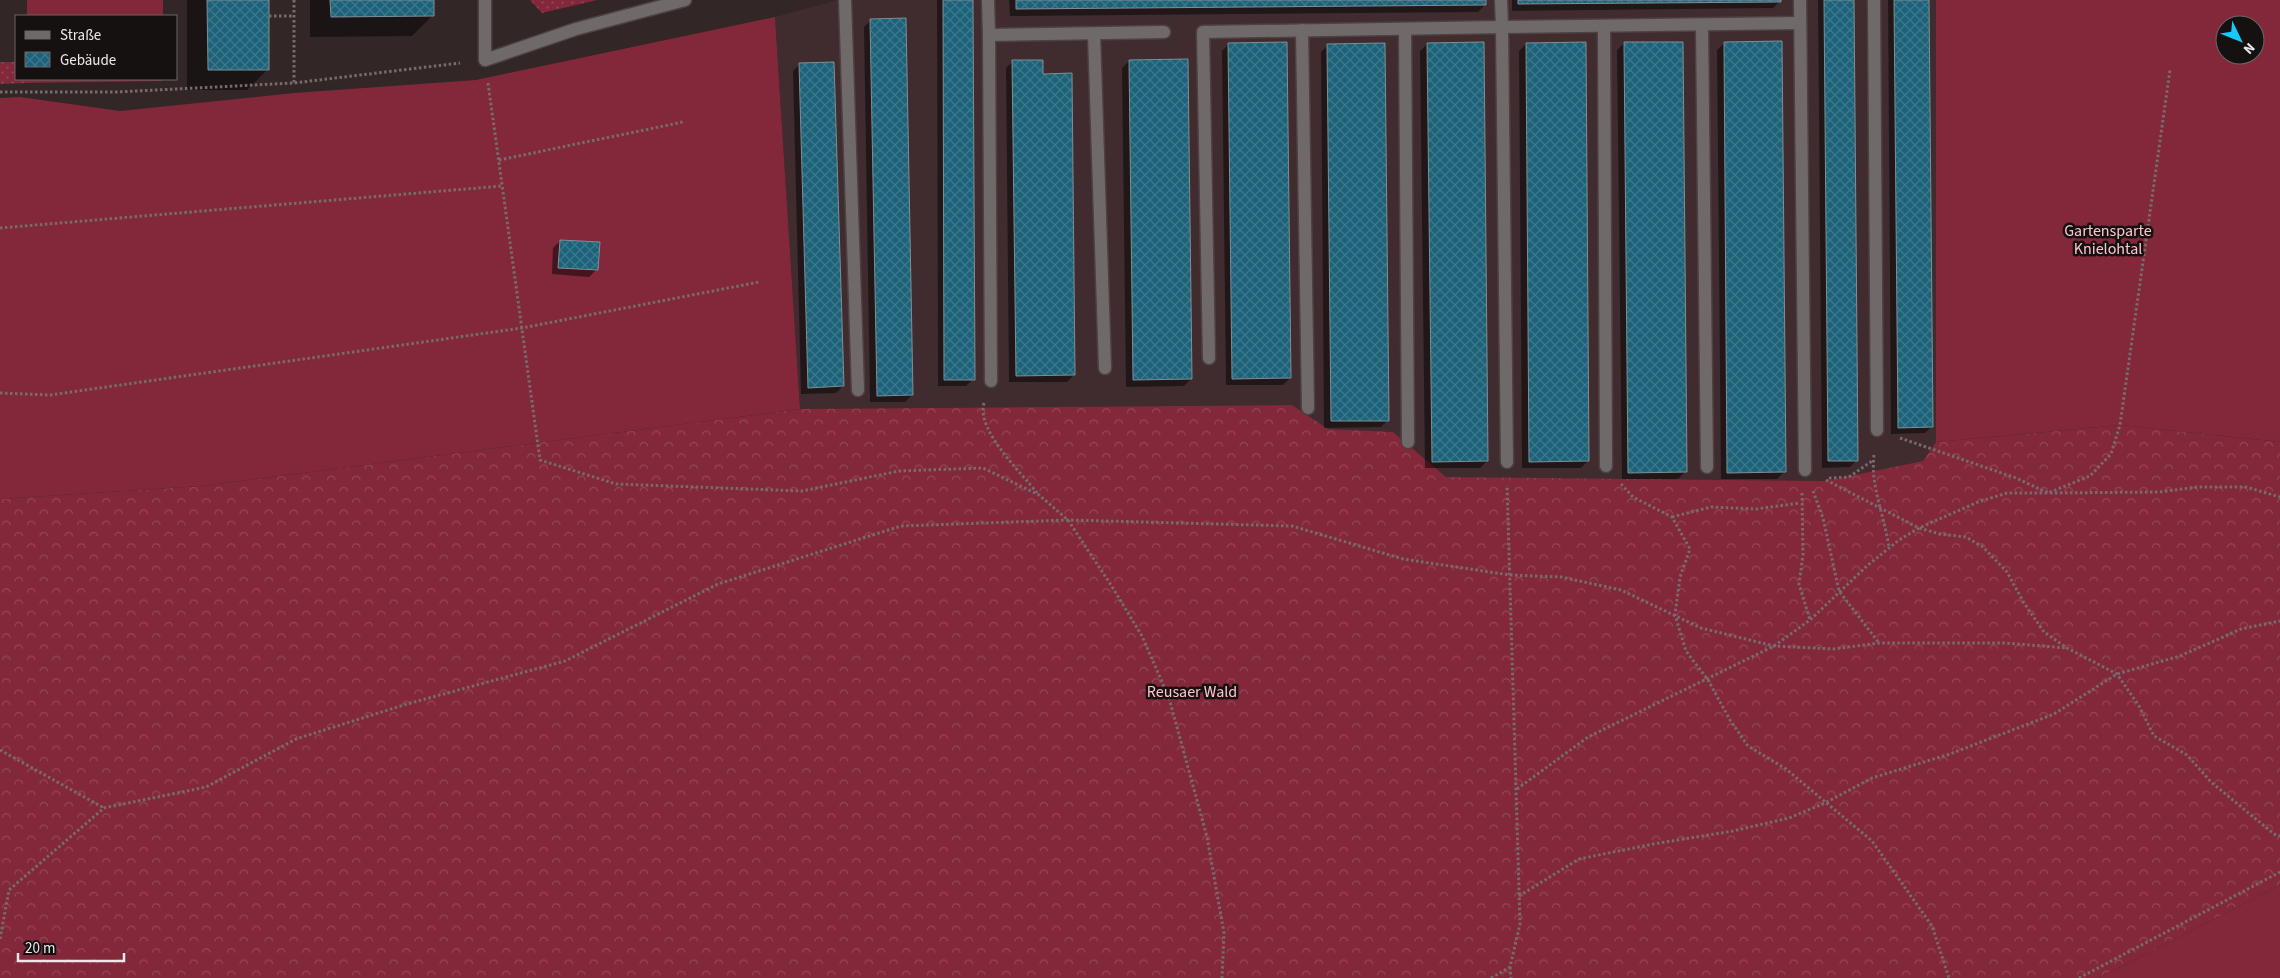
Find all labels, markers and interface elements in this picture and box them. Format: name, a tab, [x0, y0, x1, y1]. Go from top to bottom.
legend	[15, 15, 178, 80]
north arrow	[2215, 15, 2265, 65]
text: Straße	[60, 25, 101, 46]
text: N	[2238, 38, 2259, 58]
text: Gebäude	[60, 50, 116, 71]
park label: Gartensparte Knielohtal	[2064, 220, 2152, 260]
park label: Reusaer Wald	[1147, 681, 1237, 703]
scale bar	[18, 930, 124, 962]
text: 20 m	[25, 938, 55, 959]

